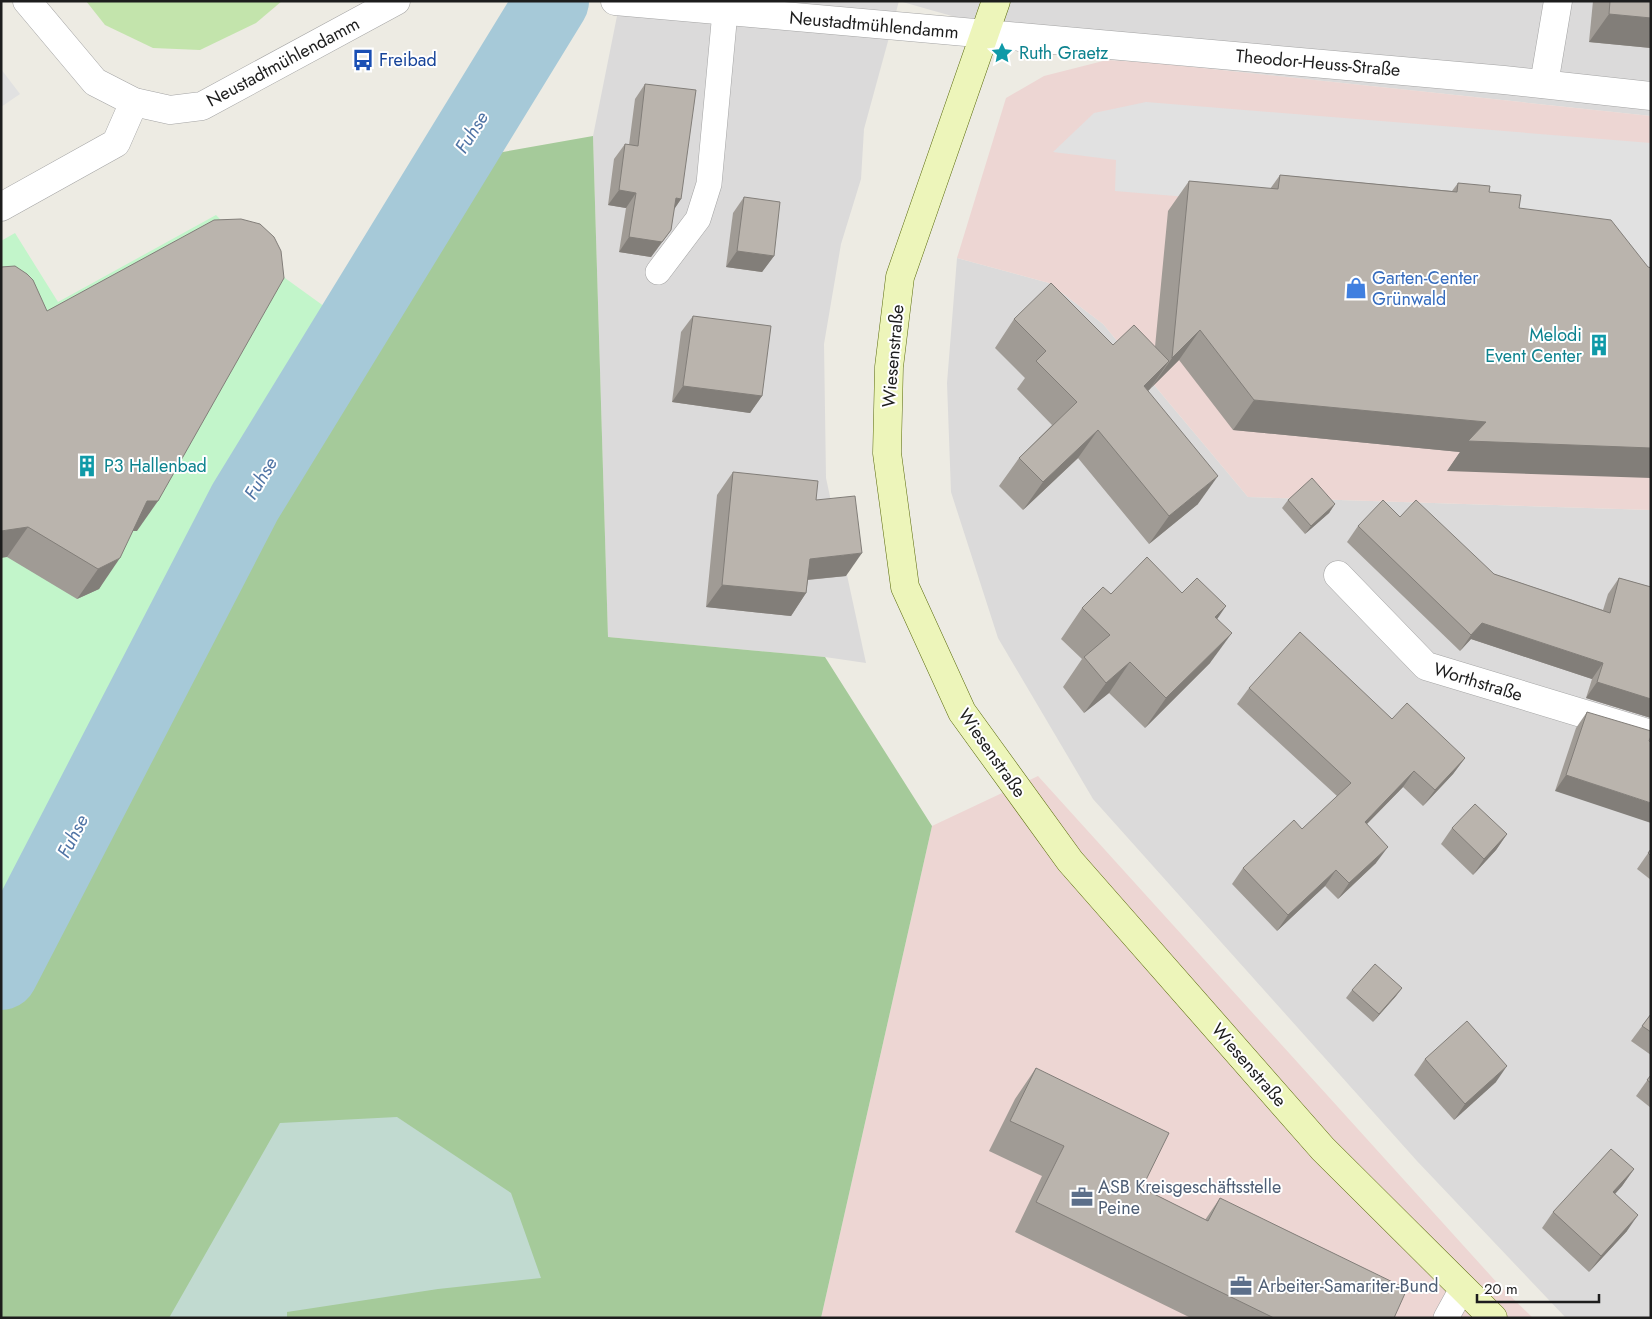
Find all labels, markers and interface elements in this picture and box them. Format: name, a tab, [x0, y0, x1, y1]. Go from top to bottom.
street label: Neustadtmühlendamm	[788, 5, 960, 45]
street label: Neustadtmühlendamm	[202, 11, 364, 113]
place icon: Ruth Graetz	[989, 40, 1015, 66]
place label: Ruth Graetz	[1019, 40, 1109, 66]
street label: Theodor-Heuss-Straße	[1235, 43, 1401, 83]
bus stop icon: Freibad	[350, 47, 376, 73]
place label: Freibad	[379, 47, 437, 73]
water label: Fuhse	[448, 106, 495, 159]
place label: Garten-Center Grünwald	[1372, 265, 1479, 312]
shop icon: Garten-Center Grünwald	[1343, 275, 1369, 301]
street label: Wiesenstraße	[876, 303, 910, 409]
place label: Melodi Event Center	[1485, 322, 1583, 369]
building icon: Melodi Event Center	[1586, 332, 1612, 358]
water label: Fuhse	[237, 452, 284, 505]
building icon: P3 Hallenbad	[74, 453, 100, 479]
place label: P3 Hallenbad	[104, 453, 207, 479]
street label: Worthstraße	[1430, 656, 1526, 708]
street label: Wiesenstraße	[952, 703, 1032, 803]
water label: Fuhse	[50, 810, 95, 862]
street label: Wiesenstraße	[1205, 1017, 1293, 1113]
place label: ASB Kreisgeschäftsstelle Peine	[1098, 1174, 1281, 1221]
office icon: ASB Kreisgeschäftsstelle Peine	[1069, 1184, 1095, 1210]
scale bar	[1477, 1272, 1600, 1304]
office icon: Arbeiter-Samariter-Bund	[1228, 1273, 1254, 1299]
place label: Arbeiter-Samariter-Bund	[1258, 1273, 1439, 1299]
text: 20 m	[1484, 1278, 1518, 1300]

